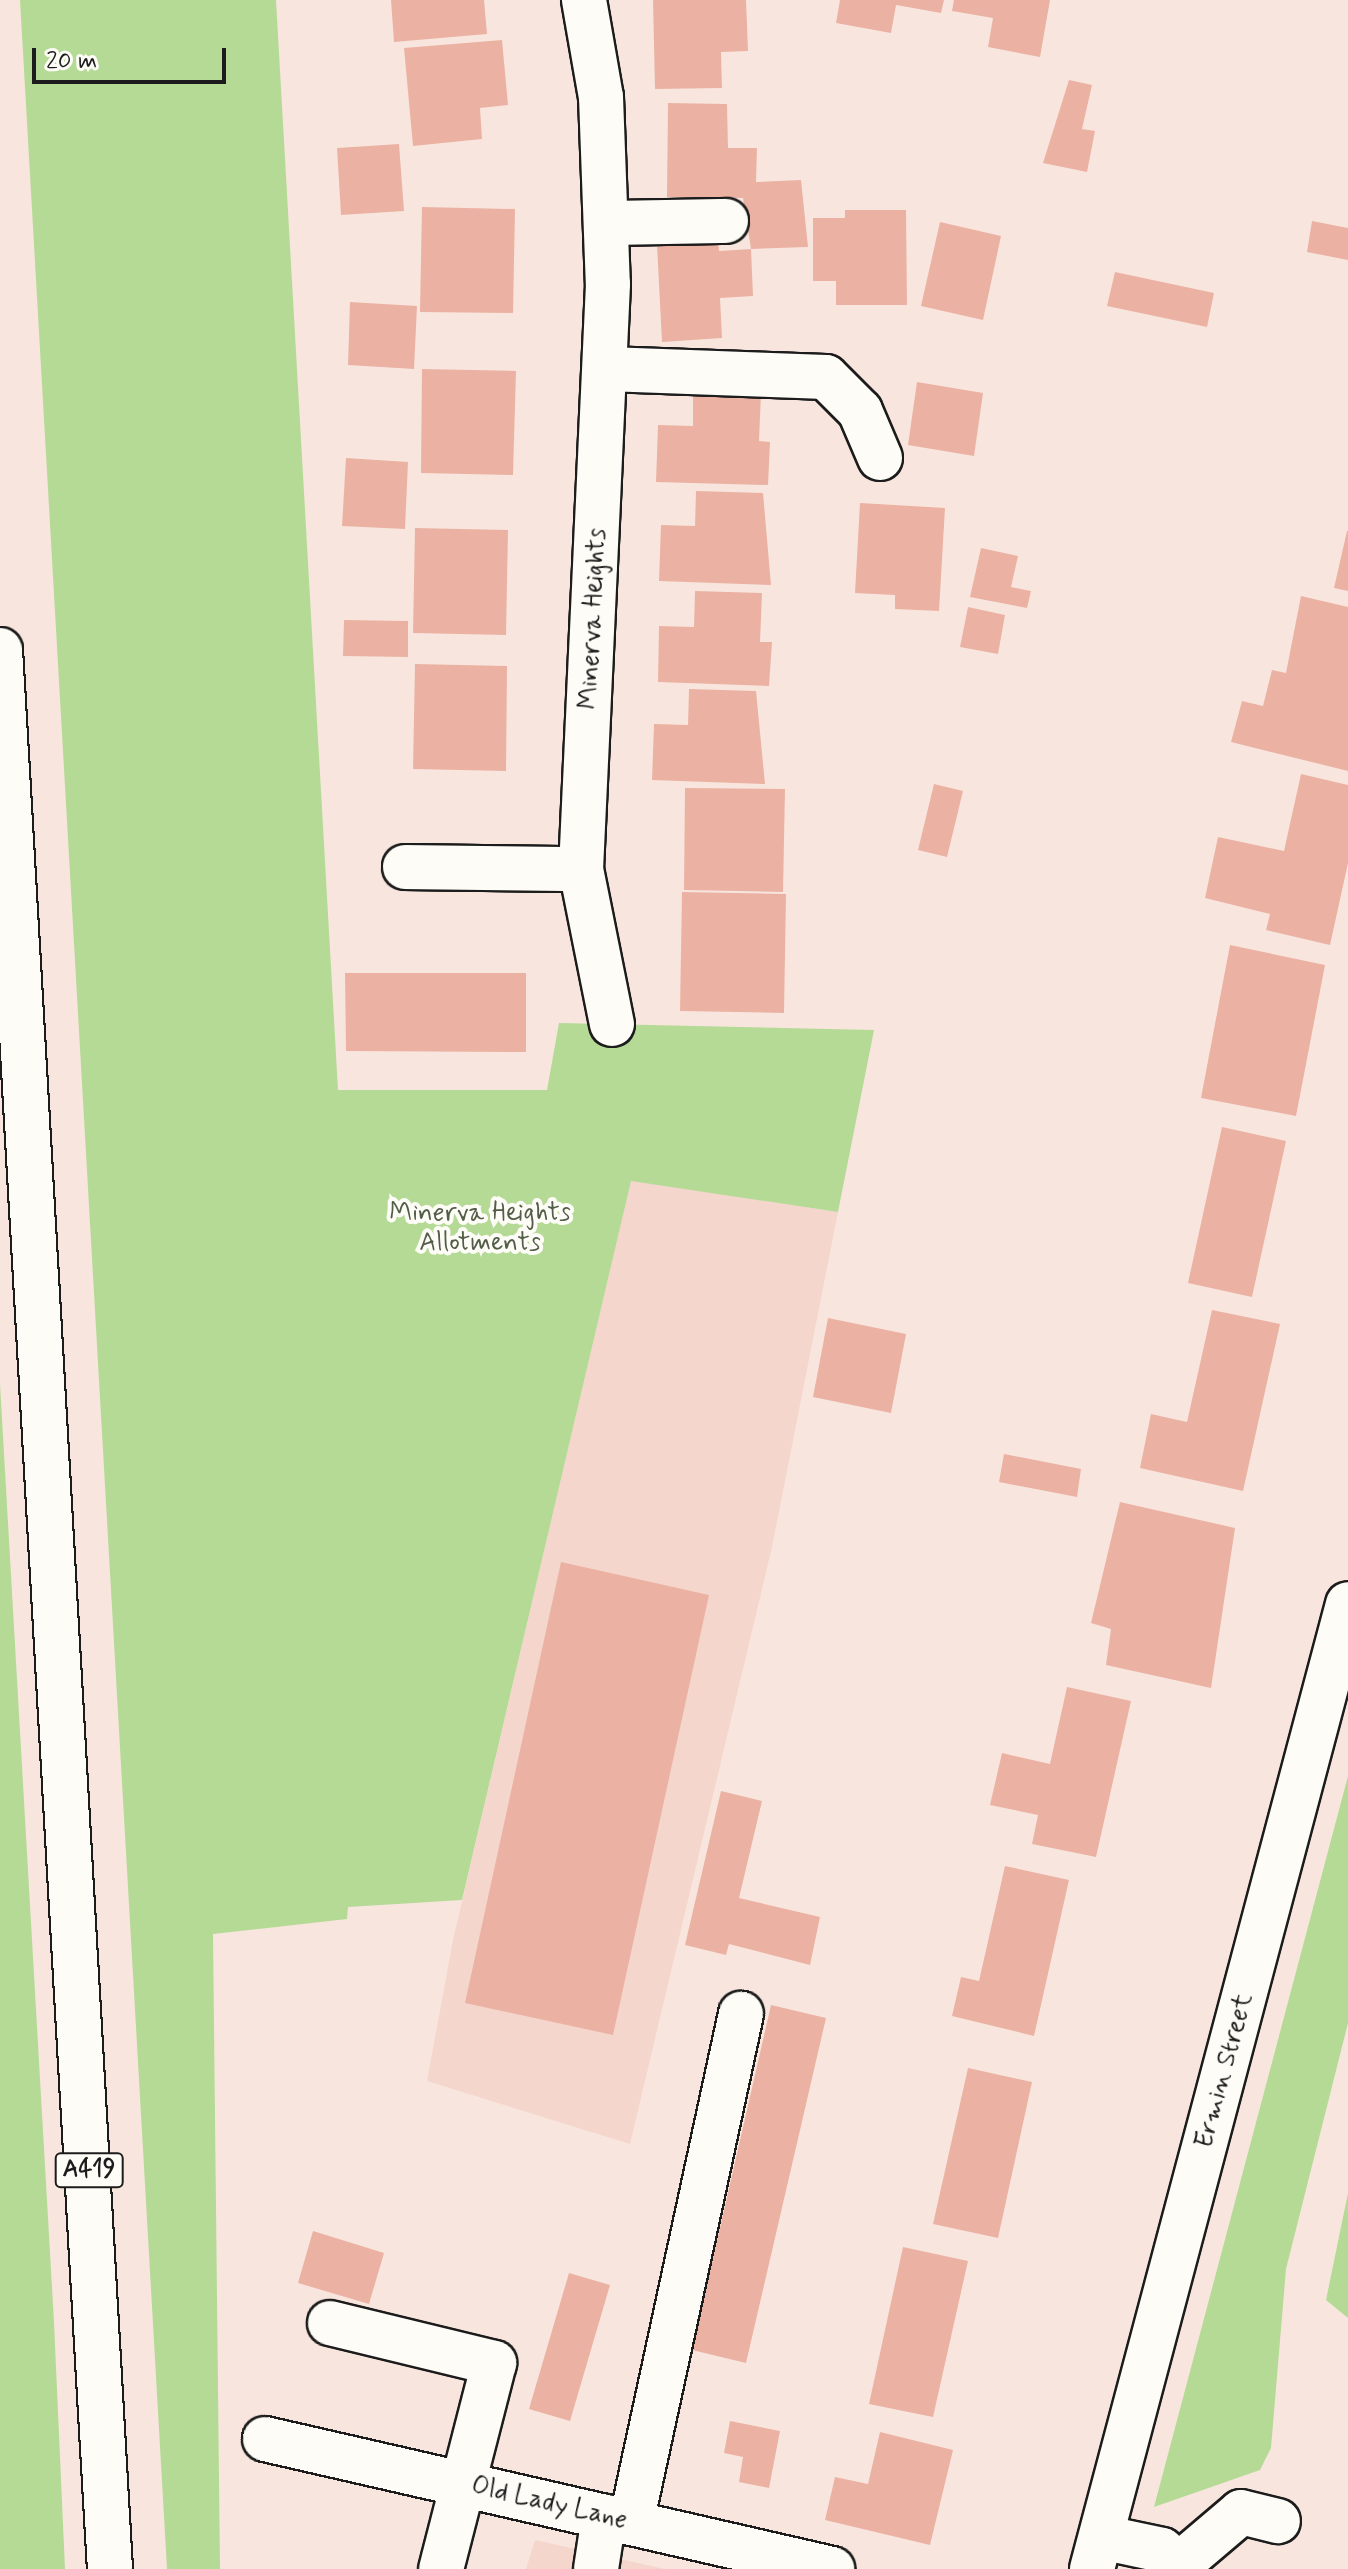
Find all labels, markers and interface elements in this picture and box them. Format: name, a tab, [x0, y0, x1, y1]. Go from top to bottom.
scale bar	[36, 32, 230, 82]
text: 20 m	[46, 46, 97, 77]
street label: Minerva Heights	[574, 526, 614, 712]
park label: Minerva Heights Allotments	[388, 1198, 572, 1260]
street label: Ermin Street	[1189, 1990, 1261, 2152]
road number: A419	[53, 2150, 125, 2190]
street label: Old Lady Lane	[467, 2471, 631, 2537]

